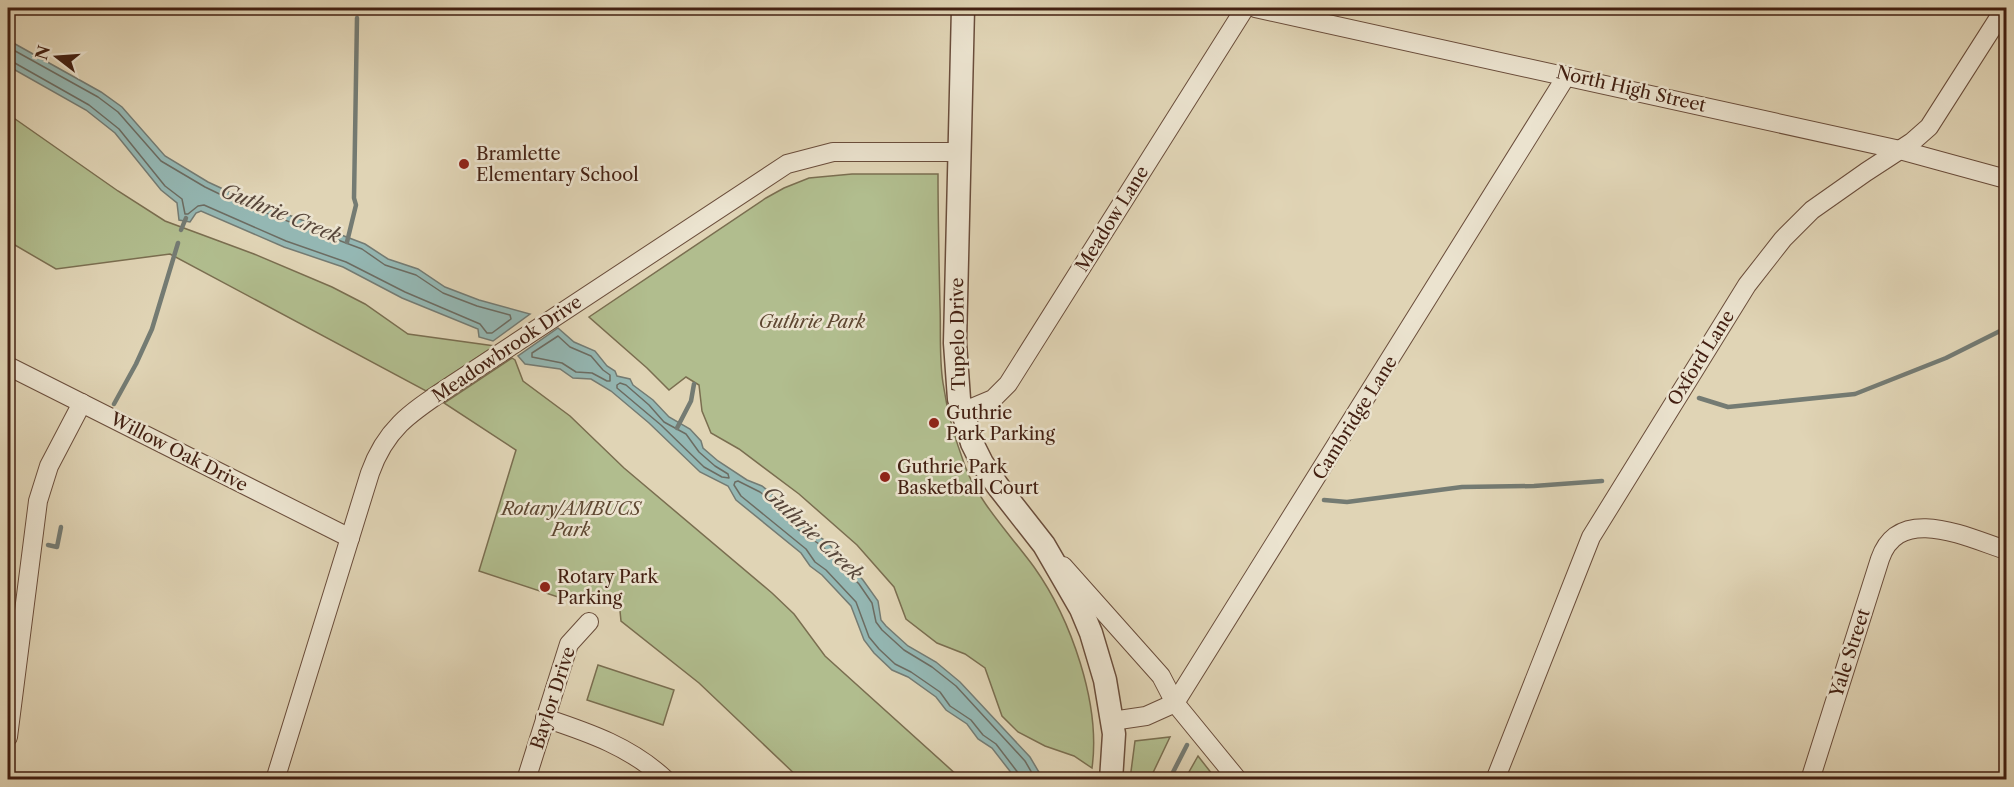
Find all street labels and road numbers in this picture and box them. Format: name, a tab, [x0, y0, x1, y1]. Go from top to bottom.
street label: North High Street	[1554, 61, 1709, 117]
street label: Meadow Lane	[1071, 162, 1153, 276]
street label: Tupelo Drive	[946, 277, 970, 391]
street label: Meadowbrook Drive	[428, 291, 586, 407]
street label: Oxford Lane	[1663, 306, 1739, 410]
street label: Cambridge Lane	[1308, 352, 1402, 484]
street label: Willow Oak Drive	[106, 407, 252, 496]
street label: Yale Street	[1825, 605, 1875, 701]
street label: Baylor Drive	[526, 644, 580, 752]

